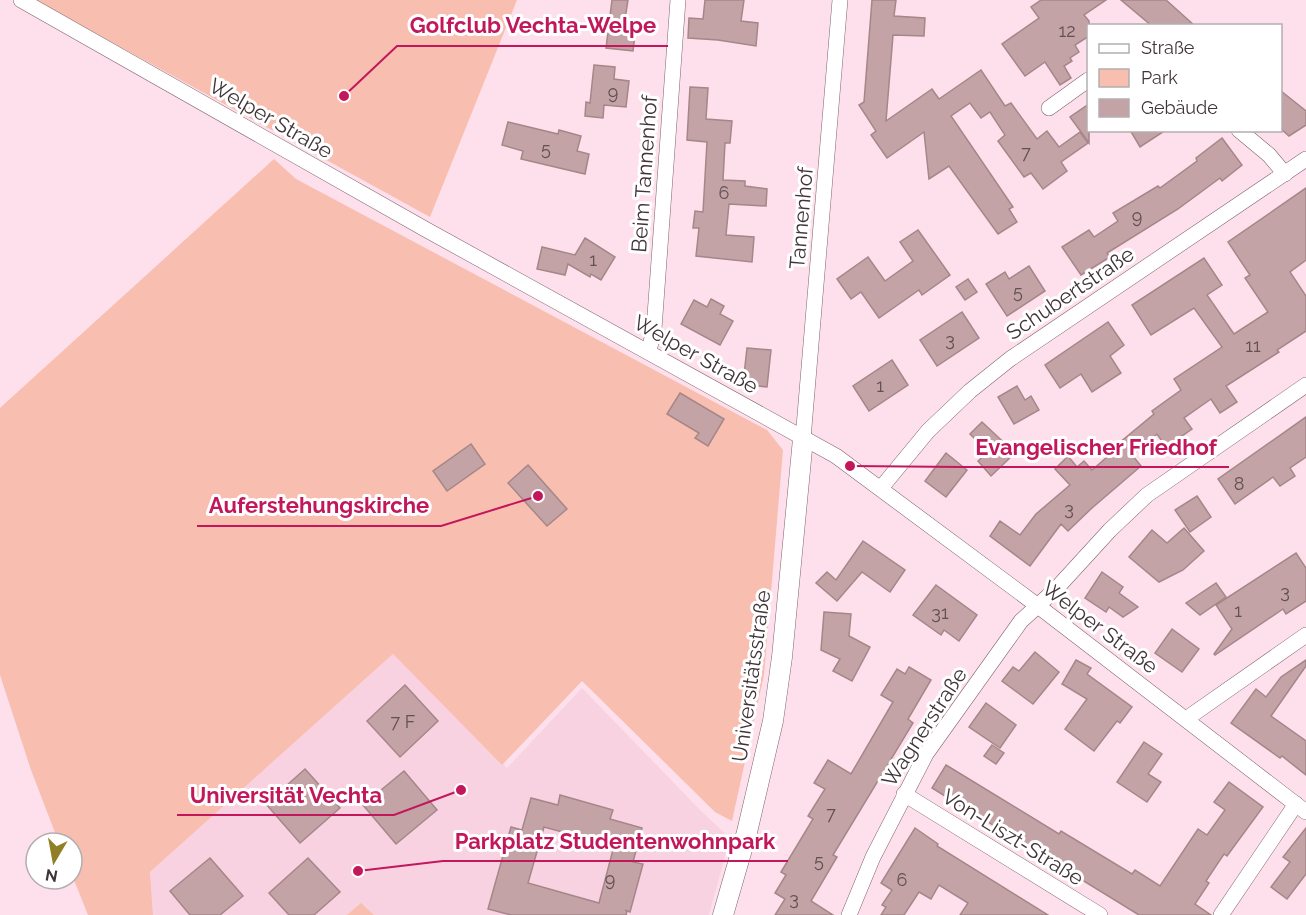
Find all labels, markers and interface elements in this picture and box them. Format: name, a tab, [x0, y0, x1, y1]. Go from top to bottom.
callout: Golfclub Vechta-Welpe	[397, 6, 668, 46]
text: Golfclub Vechta-Welpe	[410, 12, 656, 38]
house number: 12	[1058, 20, 1076, 41]
legend	[1087, 24, 1282, 132]
text: Straße	[1141, 37, 1195, 58]
text: Park	[1141, 67, 1178, 88]
street label: Welper Straße	[205, 73, 337, 163]
house number: 9	[608, 82, 618, 103]
street label: Beim Tannenhof	[626, 93, 662, 253]
text: Gebäude	[1141, 97, 1218, 118]
house number: 5	[541, 138, 551, 159]
house number: 7	[1021, 142, 1031, 163]
street label: Tannenhof	[784, 165, 818, 270]
house number: 6	[719, 182, 730, 203]
house number: 9	[1132, 206, 1142, 227]
street label: Schubertstraße	[1001, 241, 1139, 345]
house number: 1	[589, 249, 597, 270]
house number: 5	[1013, 281, 1023, 302]
street label: Welper Straße	[629, 310, 763, 398]
house number: 3	[945, 329, 955, 350]
house number: 11	[1245, 335, 1261, 356]
house number: 1	[876, 375, 884, 396]
callout: Evangelischer Friedhof	[962, 427, 1229, 467]
text: Evangelischer Friedhof	[975, 434, 1218, 460]
house number: 8	[1234, 473, 1244, 494]
callout: Auferstehungskirche	[197, 486, 441, 526]
text: Auferstehungskirche	[209, 492, 429, 518]
house number: 3	[1064, 498, 1074, 519]
street label: Welper Straße	[1037, 575, 1163, 679]
house number: 3	[1280, 581, 1290, 602]
street label: Universitätsstraße	[727, 588, 775, 764]
house number: 1	[1234, 600, 1242, 621]
house number: 31	[931, 602, 949, 623]
street label: Wagnerstraße	[876, 663, 972, 791]
house number: 7 F	[391, 711, 415, 732]
callout: Universität Vechta	[177, 775, 394, 815]
text: Universität Vechta	[190, 782, 382, 808]
street label: Von-Liszt-Straße	[938, 784, 1088, 890]
house number: 7	[826, 803, 836, 824]
callout: Parkplatz Studentenwohnpark	[443, 821, 788, 861]
text: Parkplatz Studentenwohnpark	[455, 828, 776, 854]
north arrow	[24, 831, 84, 891]
house number: 5	[814, 850, 824, 871]
text: N	[44, 865, 59, 886]
house number: 9	[605, 869, 615, 890]
house number: 6	[897, 869, 908, 890]
house number: 3	[789, 888, 799, 909]

